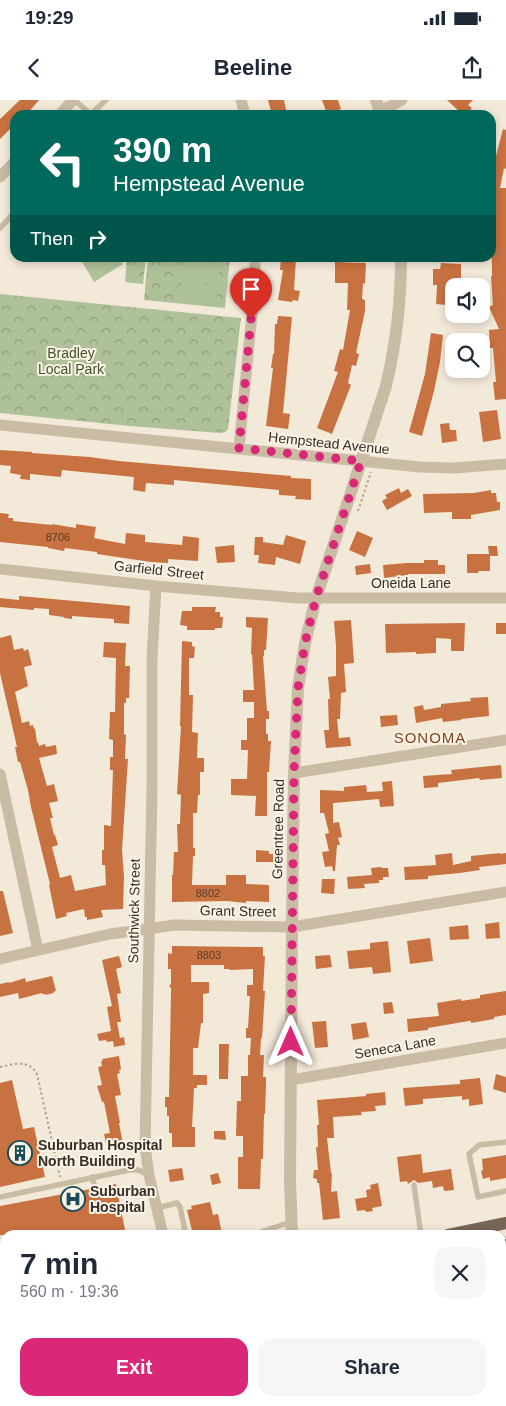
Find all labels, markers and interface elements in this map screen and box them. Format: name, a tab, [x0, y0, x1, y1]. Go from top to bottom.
text: 19:29	[25, 7, 74, 28]
icon: back	[20, 54, 48, 82]
icon: share	[458, 54, 486, 82]
text: Beeline	[214, 55, 292, 80]
icon: left	[30, 130, 95, 195]
text: 390 m	[113, 130, 212, 169]
text: Hempstead Avenue	[113, 171, 305, 196]
icon: right	[83, 225, 111, 253]
text: Then	[30, 228, 73, 249]
pin	[230, 268, 272, 319]
icon: arrive	[237, 275, 265, 303]
map controls	[445, 278, 490, 378]
button: sound	[445, 278, 490, 323]
button: search	[445, 333, 490, 378]
park label: Bradley Local Park	[38, 345, 105, 377]
street label: Hempstead Avenue	[268, 429, 391, 457]
house number: 8706	[46, 531, 70, 543]
street label: Garfield Street	[113, 557, 205, 583]
street label: Oneida Lane	[371, 575, 451, 591]
district label: SONOMA	[394, 729, 466, 746]
street label: Greentree Road	[269, 779, 287, 879]
street label: Southwick Street	[125, 858, 143, 964]
house number: 8802	[196, 887, 220, 899]
street label: Grant Street	[200, 902, 276, 920]
house number: 8803	[197, 949, 221, 961]
position arrow	[264, 1015, 316, 1067]
street label: Seneca Lane	[353, 1032, 437, 1062]
place label: Suburban Hospital North Building	[38, 1137, 162, 1169]
building icon: Suburban Hospital North Building	[7, 1140, 33, 1166]
place label: Suburban Hospital	[90, 1183, 155, 1215]
hospital icon: Suburban Hospital	[60, 1186, 86, 1212]
text: 7 min	[20, 1247, 98, 1280]
button: close	[434, 1247, 486, 1299]
text: 560 m · 19:36	[20, 1283, 119, 1300]
button: Exit	[20, 1338, 248, 1396]
button: Share	[258, 1338, 486, 1396]

